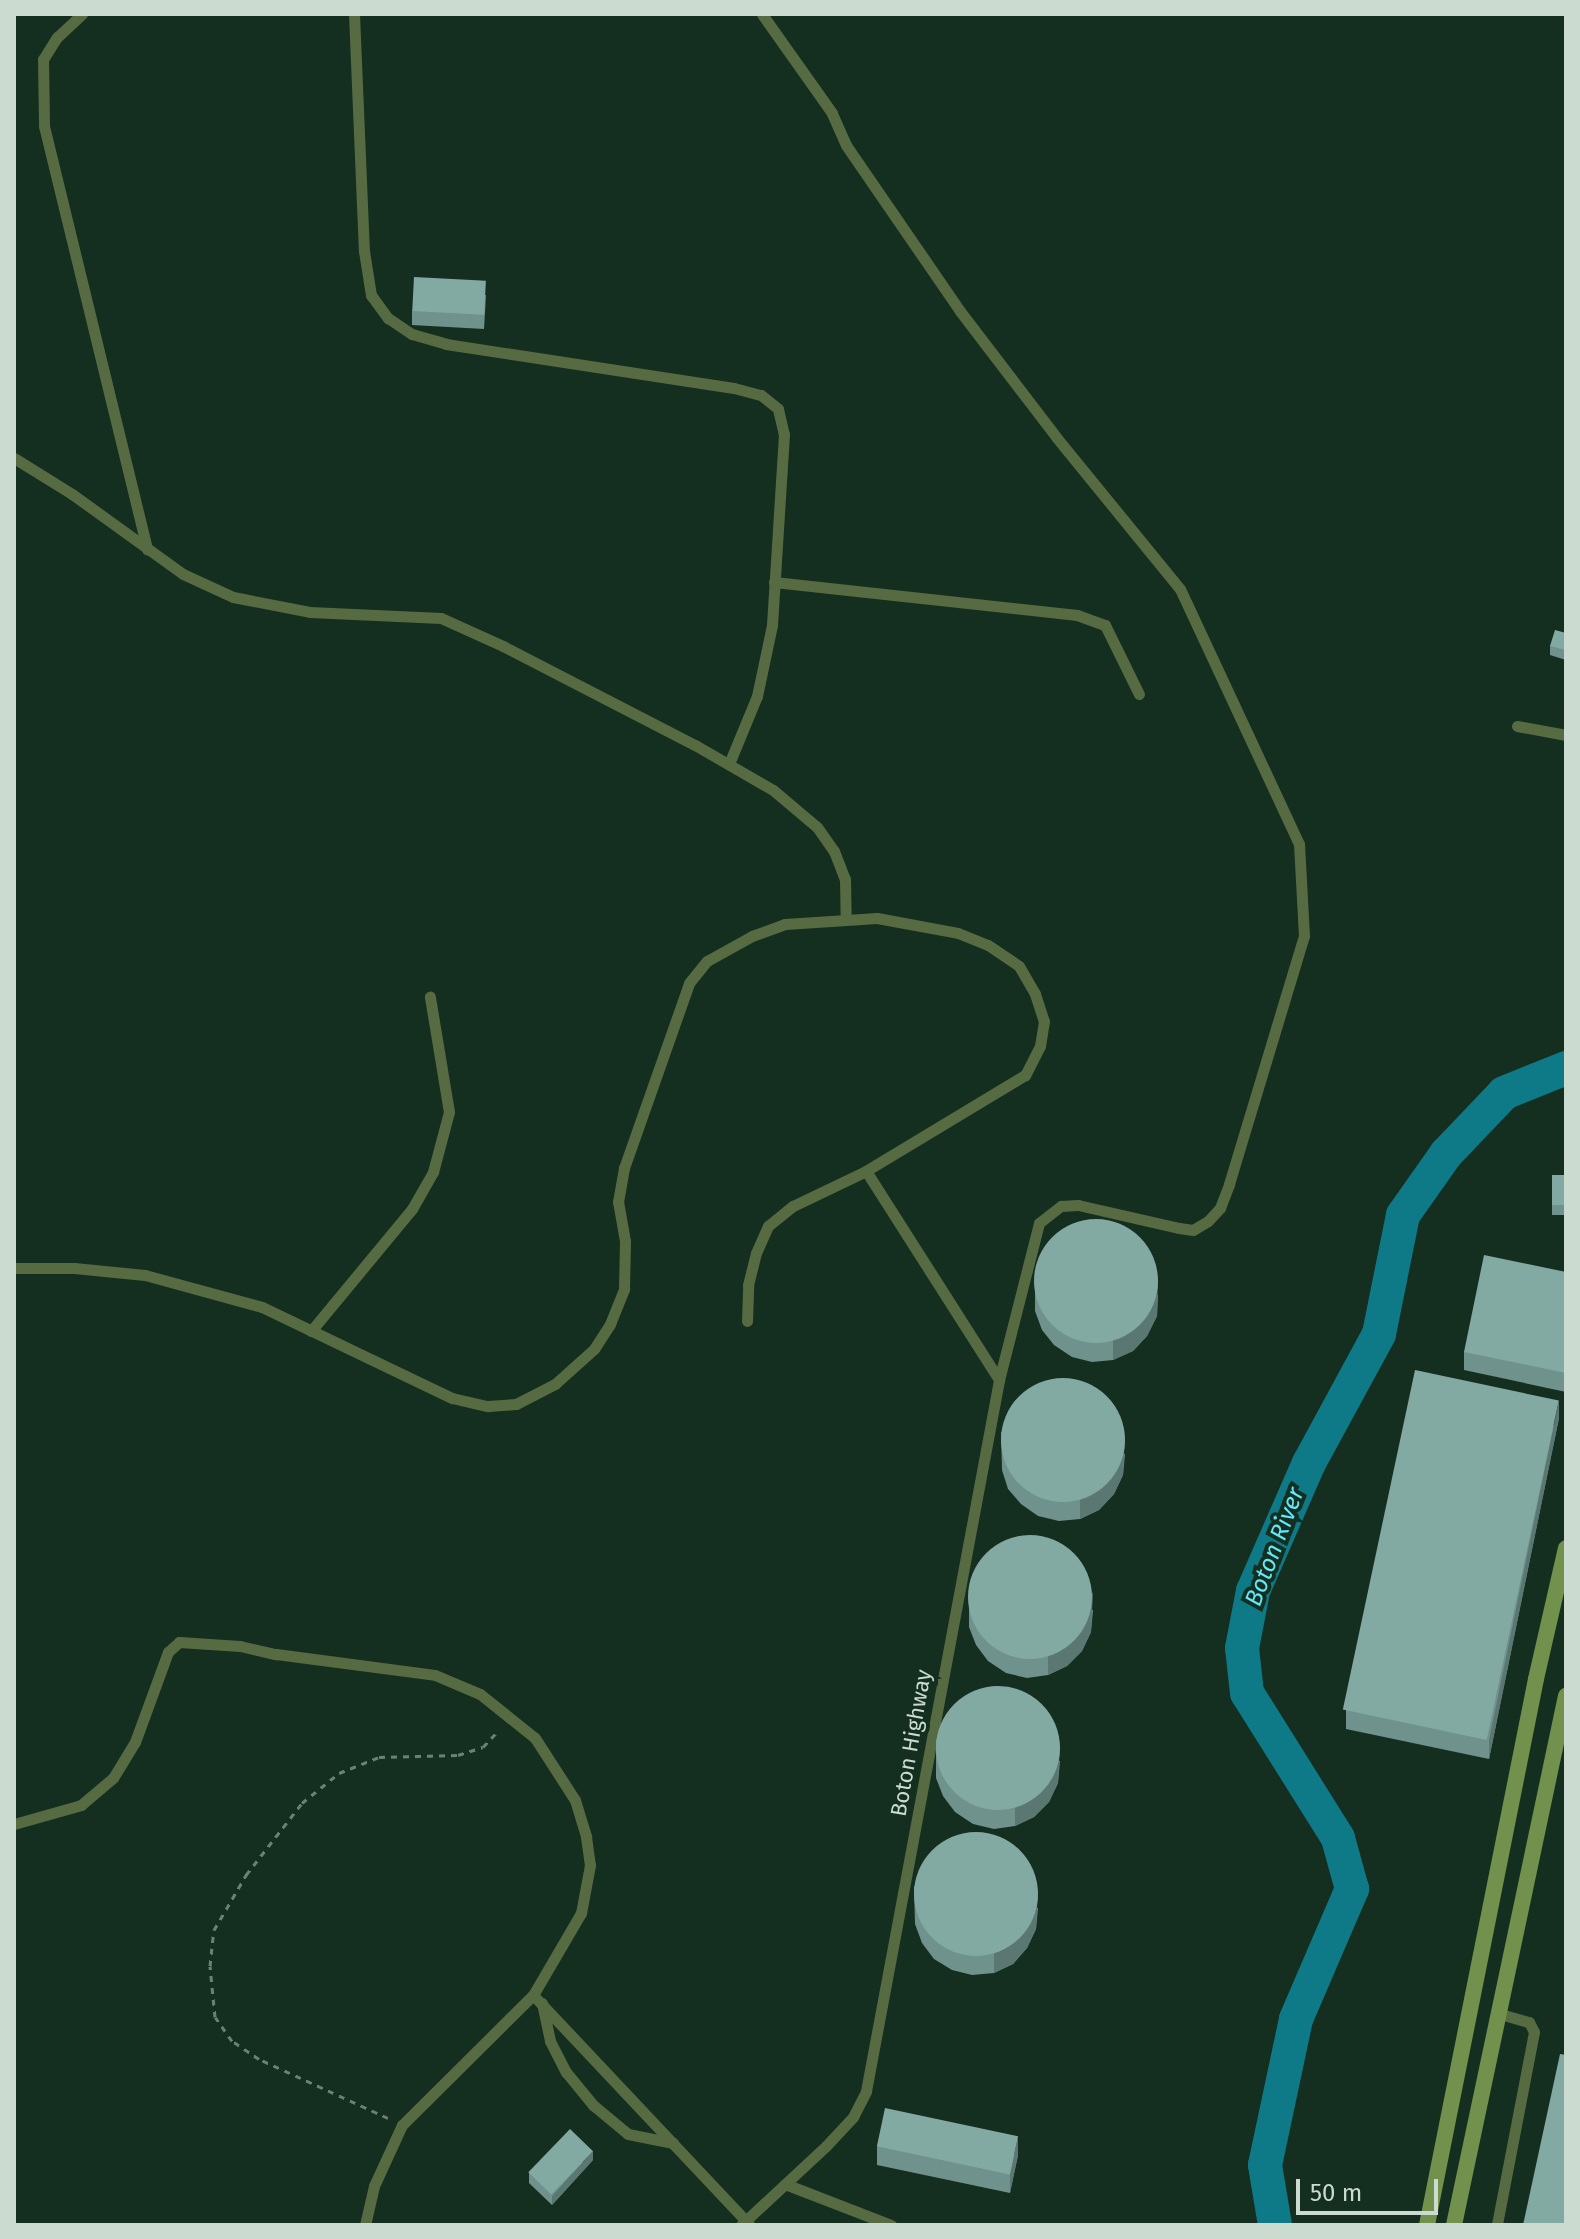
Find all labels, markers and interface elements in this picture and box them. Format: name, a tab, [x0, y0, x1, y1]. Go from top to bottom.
water label: Boton River	[1239, 1484, 1311, 1610]
street label: Boton Highway	[885, 1667, 937, 1819]
scale bar	[1300, 2163, 1442, 2213]
text: 50 m	[1310, 2179, 1362, 2207]

